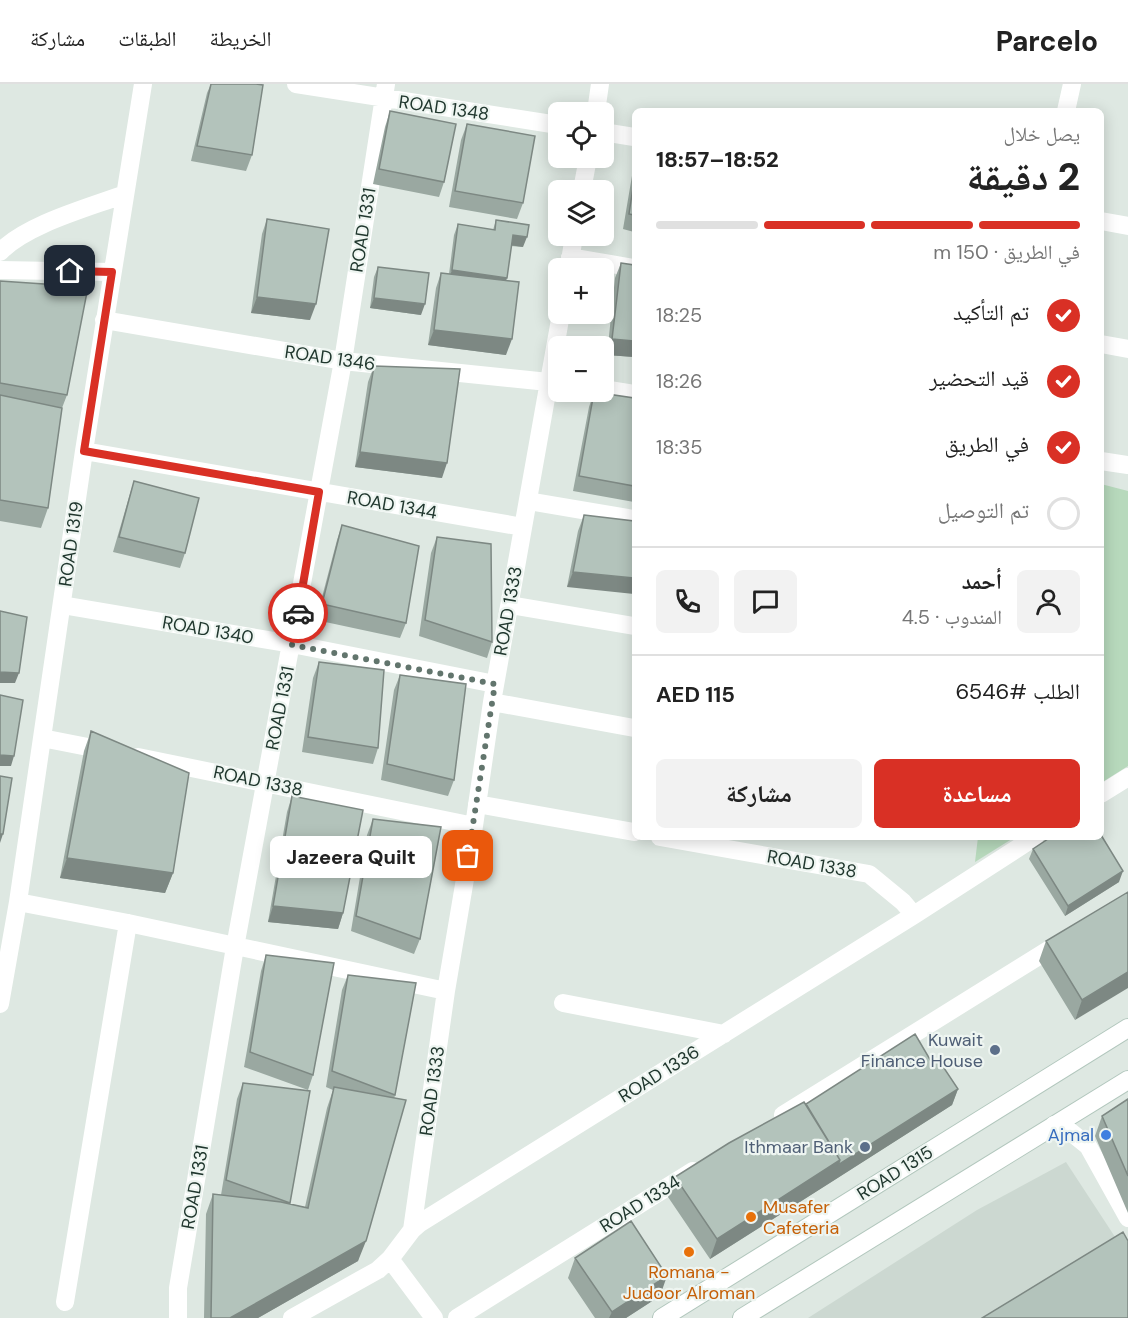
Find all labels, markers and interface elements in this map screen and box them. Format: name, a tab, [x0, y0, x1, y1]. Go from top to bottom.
text: Parcelo	[996, 23, 1098, 60]
text: مشاركة	[30, 25, 85, 53]
text: الطبقات	[118, 25, 177, 53]
text: الخريطة	[210, 25, 271, 53]
street label: ROAD 1348	[397, 90, 491, 126]
map controls	[548, 102, 614, 402]
button: locate	[548, 102, 614, 168]
text: يصل خلال	[1004, 121, 1080, 147]
text: 18:52–18:57	[656, 145, 779, 174]
text: 2 دقيقة	[967, 151, 1080, 202]
button: layers	[548, 180, 614, 246]
street label: ROAD 1331	[344, 186, 382, 274]
text: في الطريق · 150 m	[933, 239, 1080, 265]
pin	[44, 245, 95, 296]
icon: home	[53, 254, 86, 287]
button: +	[548, 258, 614, 324]
text: تم التأكيد	[953, 298, 1029, 327]
icon: check	[1047, 299, 1080, 332]
text: 18:25	[656, 302, 702, 328]
button: −	[548, 336, 614, 402]
street label: ROAD 1346	[283, 340, 377, 376]
text: قيد التحضير	[929, 364, 1029, 393]
icon: check	[1047, 365, 1080, 398]
text: 18:26	[656, 368, 703, 394]
text: في الطريق	[944, 430, 1029, 459]
icon: check	[1047, 431, 1080, 464]
text: 18:35	[656, 434, 702, 460]
street label: ROAD 1344	[345, 485, 439, 525]
text: تم التوصيل	[938, 496, 1029, 525]
street label: ROAD 1319	[53, 500, 89, 588]
street label: ROAD 1333	[488, 564, 528, 658]
text: أحمد	[962, 567, 1002, 596]
button: phone	[656, 570, 719, 633]
button: chat	[734, 570, 797, 633]
button: person	[1017, 570, 1080, 633]
courier	[268, 583, 328, 643]
icon: car	[282, 597, 315, 630]
text: المندوب · 4.5	[902, 604, 1002, 630]
street label: ROAD 1340	[160, 610, 256, 650]
street label: ROAD 1331	[260, 664, 300, 752]
text: الطلب #6546	[955, 677, 1080, 706]
text: AED 115	[656, 680, 735, 709]
button: مشاركة	[656, 759, 862, 828]
button: مساعدة	[874, 759, 1080, 828]
street label: ROAD 1338	[211, 760, 305, 802]
pin	[442, 830, 493, 881]
callout: Jazeera Quilt	[270, 835, 432, 877]
icon: bag	[451, 839, 484, 872]
text: Jazeera Quilt	[286, 844, 416, 870]
street label: ROAD 1338	[765, 844, 859, 884]
place label: Kuwait Finance House	[861, 1028, 983, 1073]
street label: ROAD 1336	[614, 1040, 704, 1108]
marker: Kuwait Finance House	[988, 1043, 1002, 1057]
street label: ROAD 1333	[414, 1045, 450, 1137]
place label: Ajmal	[1048, 1123, 1094, 1147]
marker: Ajmal	[1099, 1128, 1113, 1142]
place label: Ithmaar Bank	[744, 1135, 853, 1159]
street label: ROAD 1315	[852, 1140, 938, 1206]
marker: Ithmaar Bank	[858, 1140, 872, 1154]
street label: ROAD 1331	[176, 1143, 214, 1231]
street label: ROAD 1334	[595, 1170, 685, 1238]
place label: Musafer Cafeteria	[763, 1195, 839, 1240]
marker: Musafer Cafeteria	[744, 1210, 758, 1224]
marker: Romana - Judoor Alroman	[682, 1245, 696, 1259]
place label: Romana - Judoor Alroman	[623, 1260, 755, 1305]

